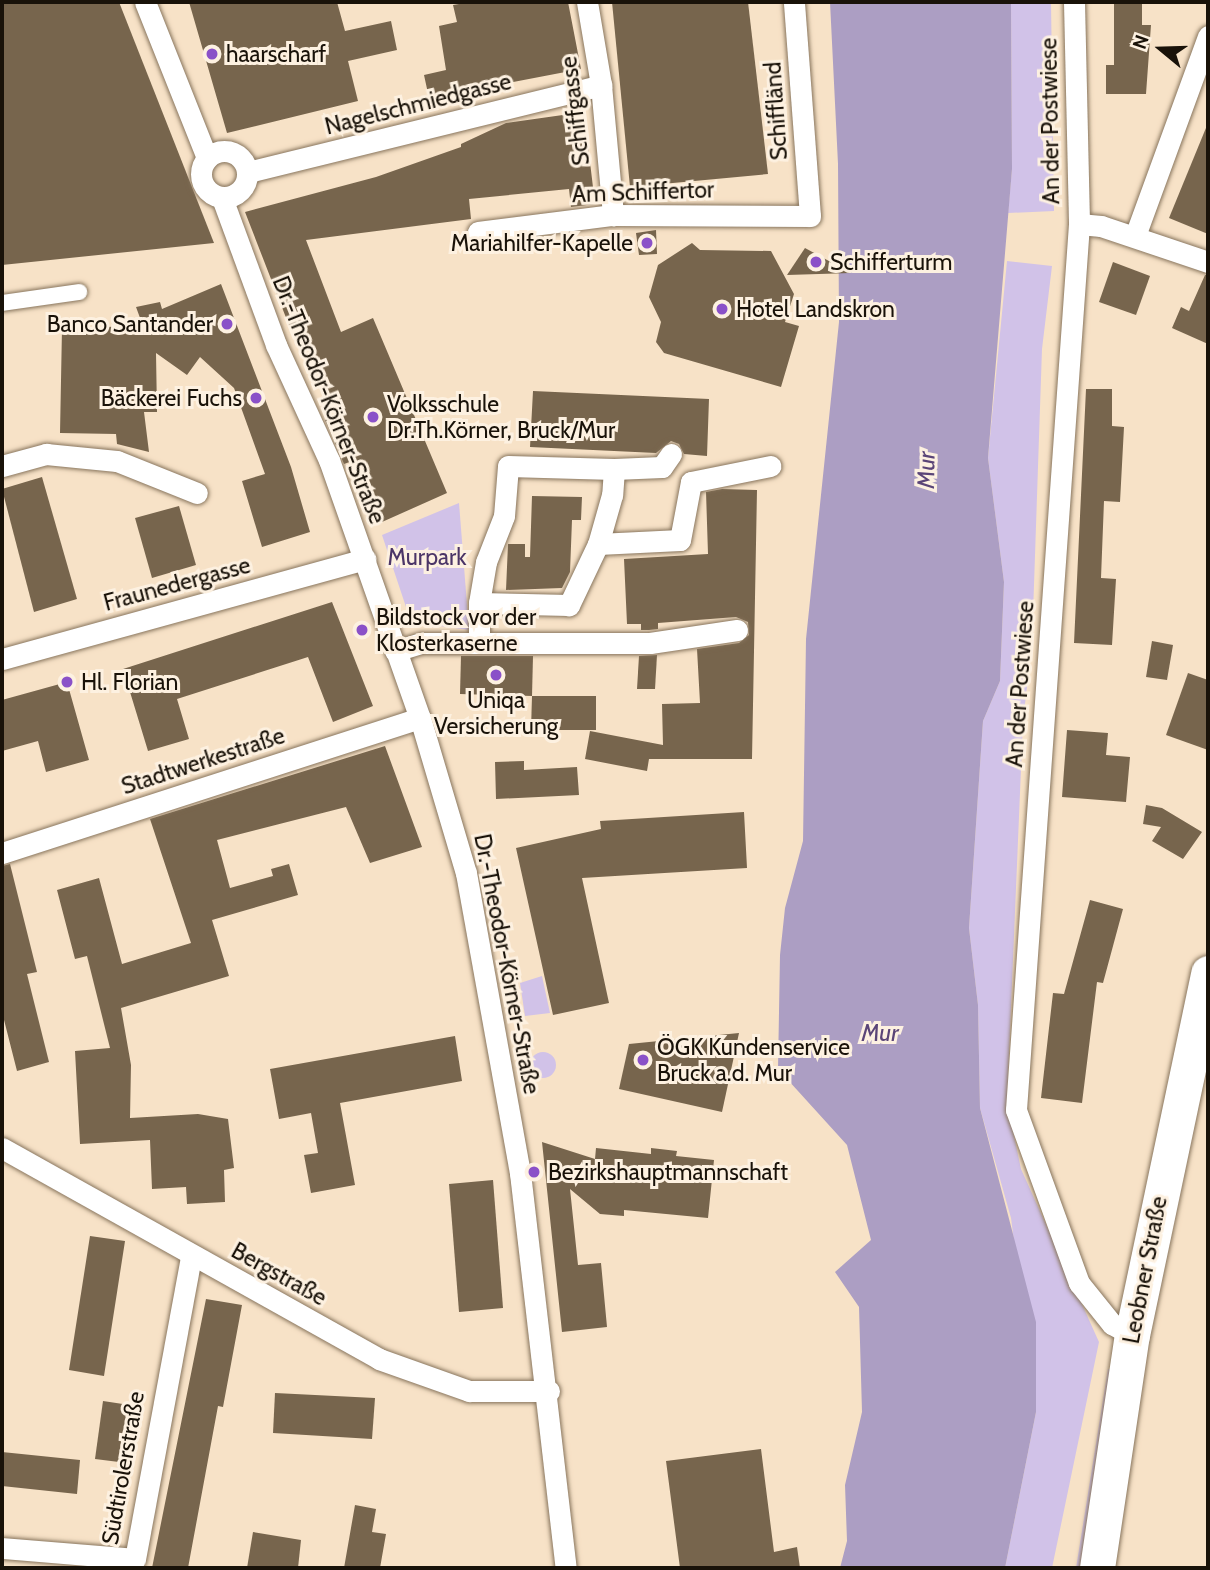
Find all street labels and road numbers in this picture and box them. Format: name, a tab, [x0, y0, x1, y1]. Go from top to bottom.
street label: An der Postwiese	[1035, 37, 1065, 205]
street label: Schiffgasse	[555, 55, 595, 167]
street label: Schiffländ	[759, 61, 793, 161]
street label: Nagelschmiedgasse	[322, 68, 514, 140]
street label: Am Schiffertor	[571, 176, 715, 208]
street label: Dr.-Theodor-Körner-Straße	[267, 272, 391, 528]
street label: Fraunedergasse	[101, 551, 253, 617]
street label: An der Postwiese	[1000, 600, 1040, 768]
street label: Stadtwerkestraße	[118, 722, 288, 800]
street label: Dr.-Theodor-Körner-Straße	[468, 831, 546, 1097]
street label: Leobner Straße	[1117, 1194, 1173, 1346]
street label: Bergstraße	[227, 1237, 331, 1311]
street label: Südtirolerstraße	[96, 1389, 150, 1547]

